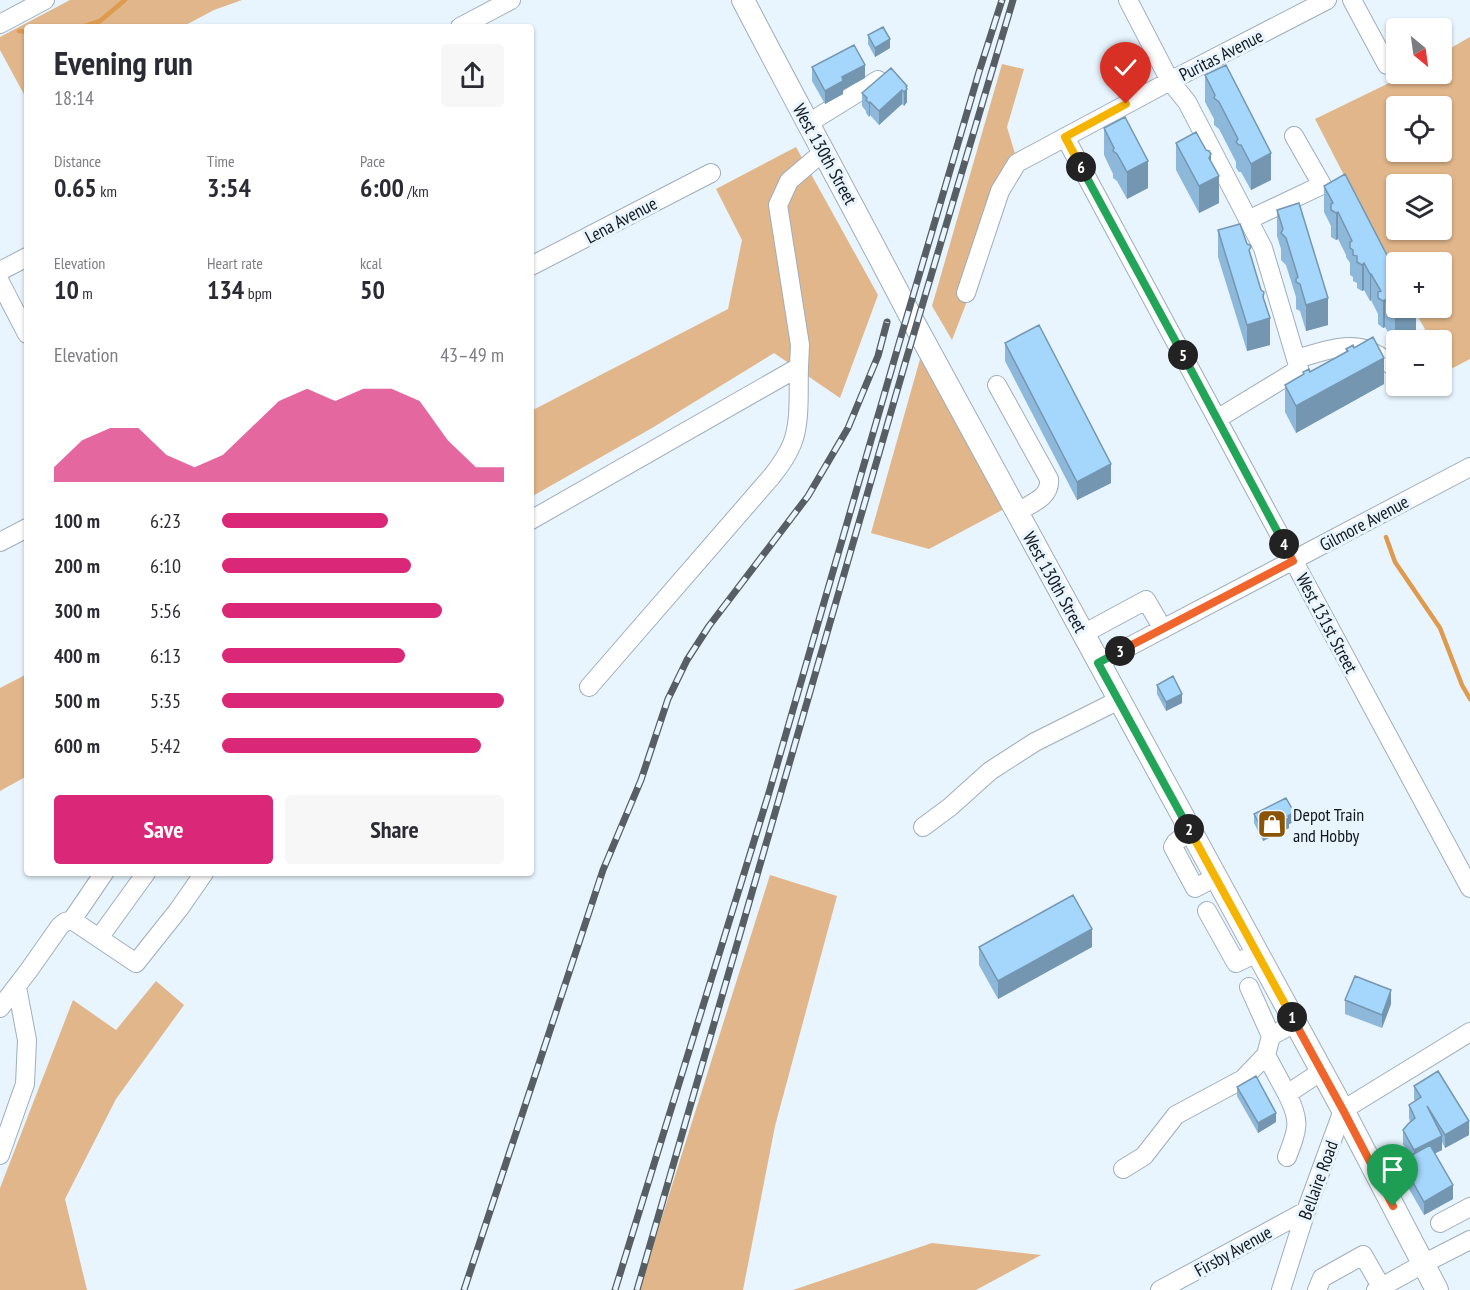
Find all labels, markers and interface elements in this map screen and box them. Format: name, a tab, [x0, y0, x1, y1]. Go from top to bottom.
north arrow	[1386, 18, 1452, 84]
map controls	[1386, 18, 1452, 396]
street label: Puritas Avenue	[1175, 24, 1267, 86]
text: Evening run	[54, 41, 193, 84]
pin	[1100, 42, 1151, 104]
button: share	[441, 44, 504, 107]
icon: check	[1109, 51, 1142, 84]
text: 18:14	[54, 85, 94, 111]
button: locate	[1386, 96, 1452, 162]
street label: West 130th Street	[788, 99, 862, 209]
text: Distance	[54, 151, 101, 171]
text: Time	[207, 151, 235, 171]
text: Pace	[360, 151, 385, 171]
pin: 6	[1066, 152, 1096, 182]
text: 6	[1077, 157, 1085, 177]
text: 0.65	[54, 171, 97, 204]
text: 3:54	[207, 171, 251, 204]
text: 6:00	[360, 171, 404, 204]
button: layers	[1386, 174, 1452, 240]
text: km	[97, 181, 117, 201]
text: /km	[404, 181, 429, 201]
street label: Lena Avenue	[581, 192, 661, 248]
button: +	[1386, 252, 1452, 318]
text: Elevation	[54, 253, 105, 273]
text: Heart rate	[207, 253, 263, 273]
text: kcal	[360, 253, 382, 273]
text: 10	[54, 273, 79, 306]
text: 134	[207, 273, 244, 306]
text: 50	[360, 273, 385, 306]
text: m	[79, 283, 93, 303]
text: bpm	[244, 283, 272, 303]
button: −	[1386, 330, 1452, 396]
pin: 5	[1168, 340, 1198, 370]
text: Elevation	[54, 342, 118, 368]
text: 43–49 m	[440, 342, 504, 368]
text: 5	[1179, 345, 1187, 365]
street label: Gilmore Avenue	[1315, 490, 1413, 556]
text: 100 m	[54, 508, 100, 534]
text: 6:23	[150, 508, 181, 534]
street label: West 130th Street	[1018, 527, 1092, 637]
pin: 4	[1269, 529, 1299, 559]
text: 4	[1280, 534, 1288, 554]
text: 200 m	[54, 553, 100, 579]
text: 6:10	[150, 553, 181, 579]
street label: West 131st Street	[1291, 569, 1363, 677]
text: 300 m	[54, 598, 100, 624]
text: 5:56	[150, 598, 181, 624]
pin: 3	[1105, 636, 1135, 666]
text: 3	[1116, 641, 1124, 661]
text: 400 m	[54, 643, 100, 669]
text: 6:13	[150, 643, 181, 669]
text: 500 m	[54, 688, 100, 714]
text: 5:35	[150, 688, 181, 714]
text: 600 m	[54, 733, 100, 759]
text: 5:42	[150, 733, 181, 759]
button: Save	[54, 795, 273, 864]
button: Share	[285, 795, 504, 864]
place label: Depot Train and Hobby	[1293, 803, 1364, 847]
shop icon: Depot Train and Hobby	[1256, 808, 1288, 840]
pin: 2	[1174, 814, 1204, 844]
text: 2	[1185, 819, 1193, 839]
pin: 1	[1277, 1002, 1307, 1032]
text: 1	[1288, 1007, 1296, 1027]
street label: Bellaire Road	[1293, 1137, 1343, 1223]
pin	[1367, 1144, 1418, 1206]
icon: arrive	[1376, 1153, 1409, 1186]
street label: Firsby Avenue	[1190, 1220, 1276, 1282]

